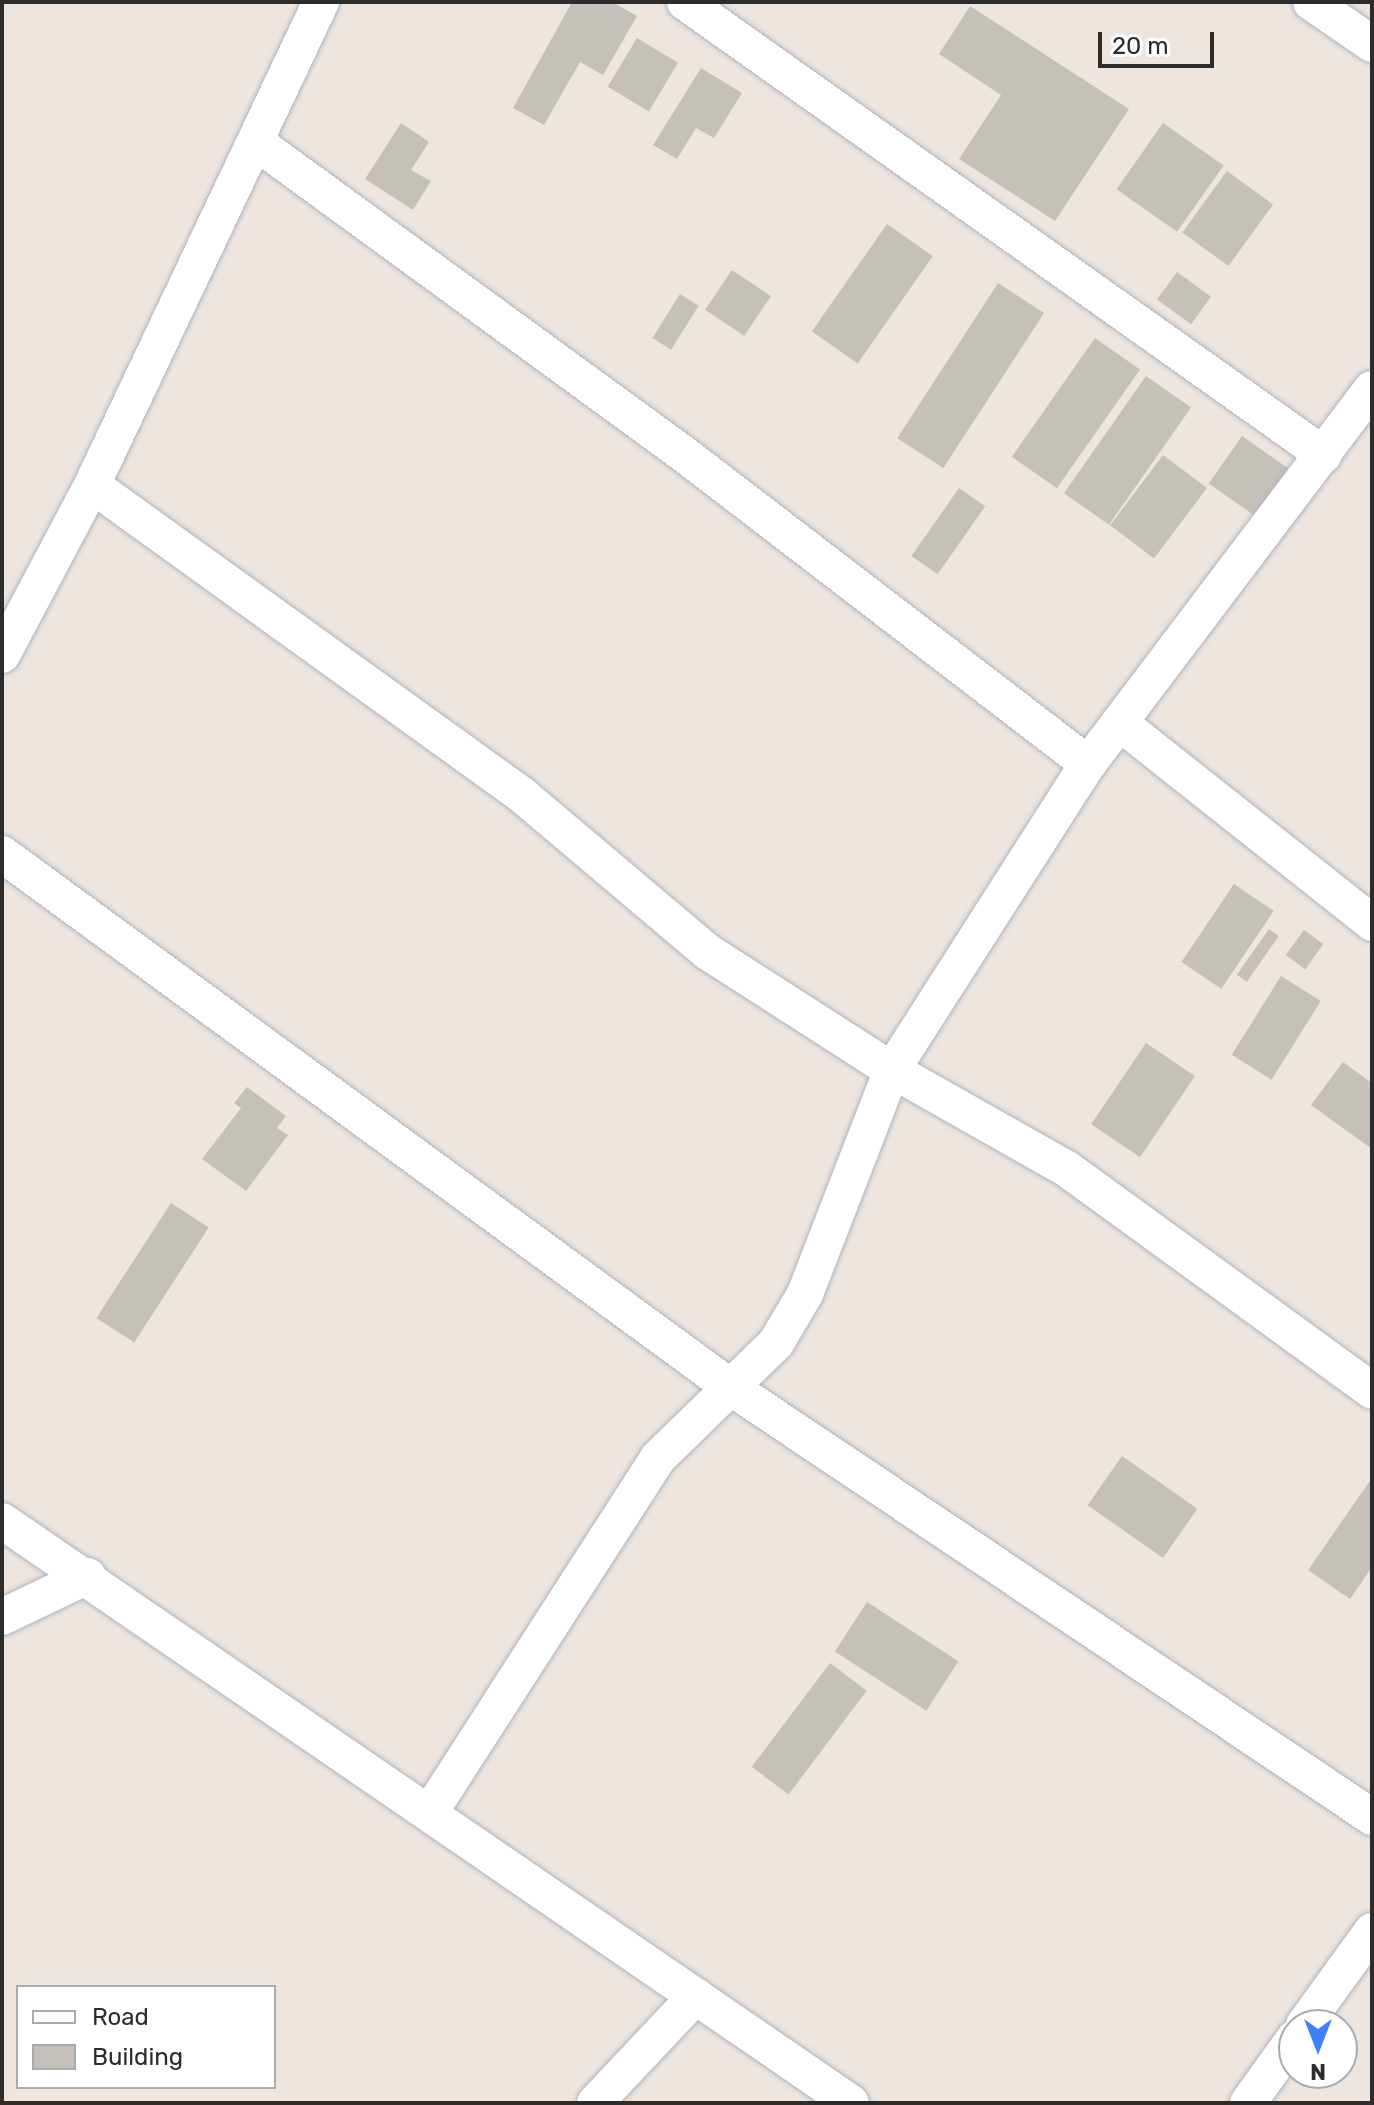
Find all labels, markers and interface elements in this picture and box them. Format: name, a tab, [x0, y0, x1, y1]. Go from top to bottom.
scale bar	[1102, 16, 1218, 66]
text: 20 m	[1112, 32, 1169, 60]
legend	[16, 1985, 276, 2089]
text: Road	[92, 2003, 149, 2031]
north arrow	[1278, 2009, 1358, 2089]
text: Building	[92, 2043, 183, 2071]
text: N	[1310, 2058, 1326, 2085]

